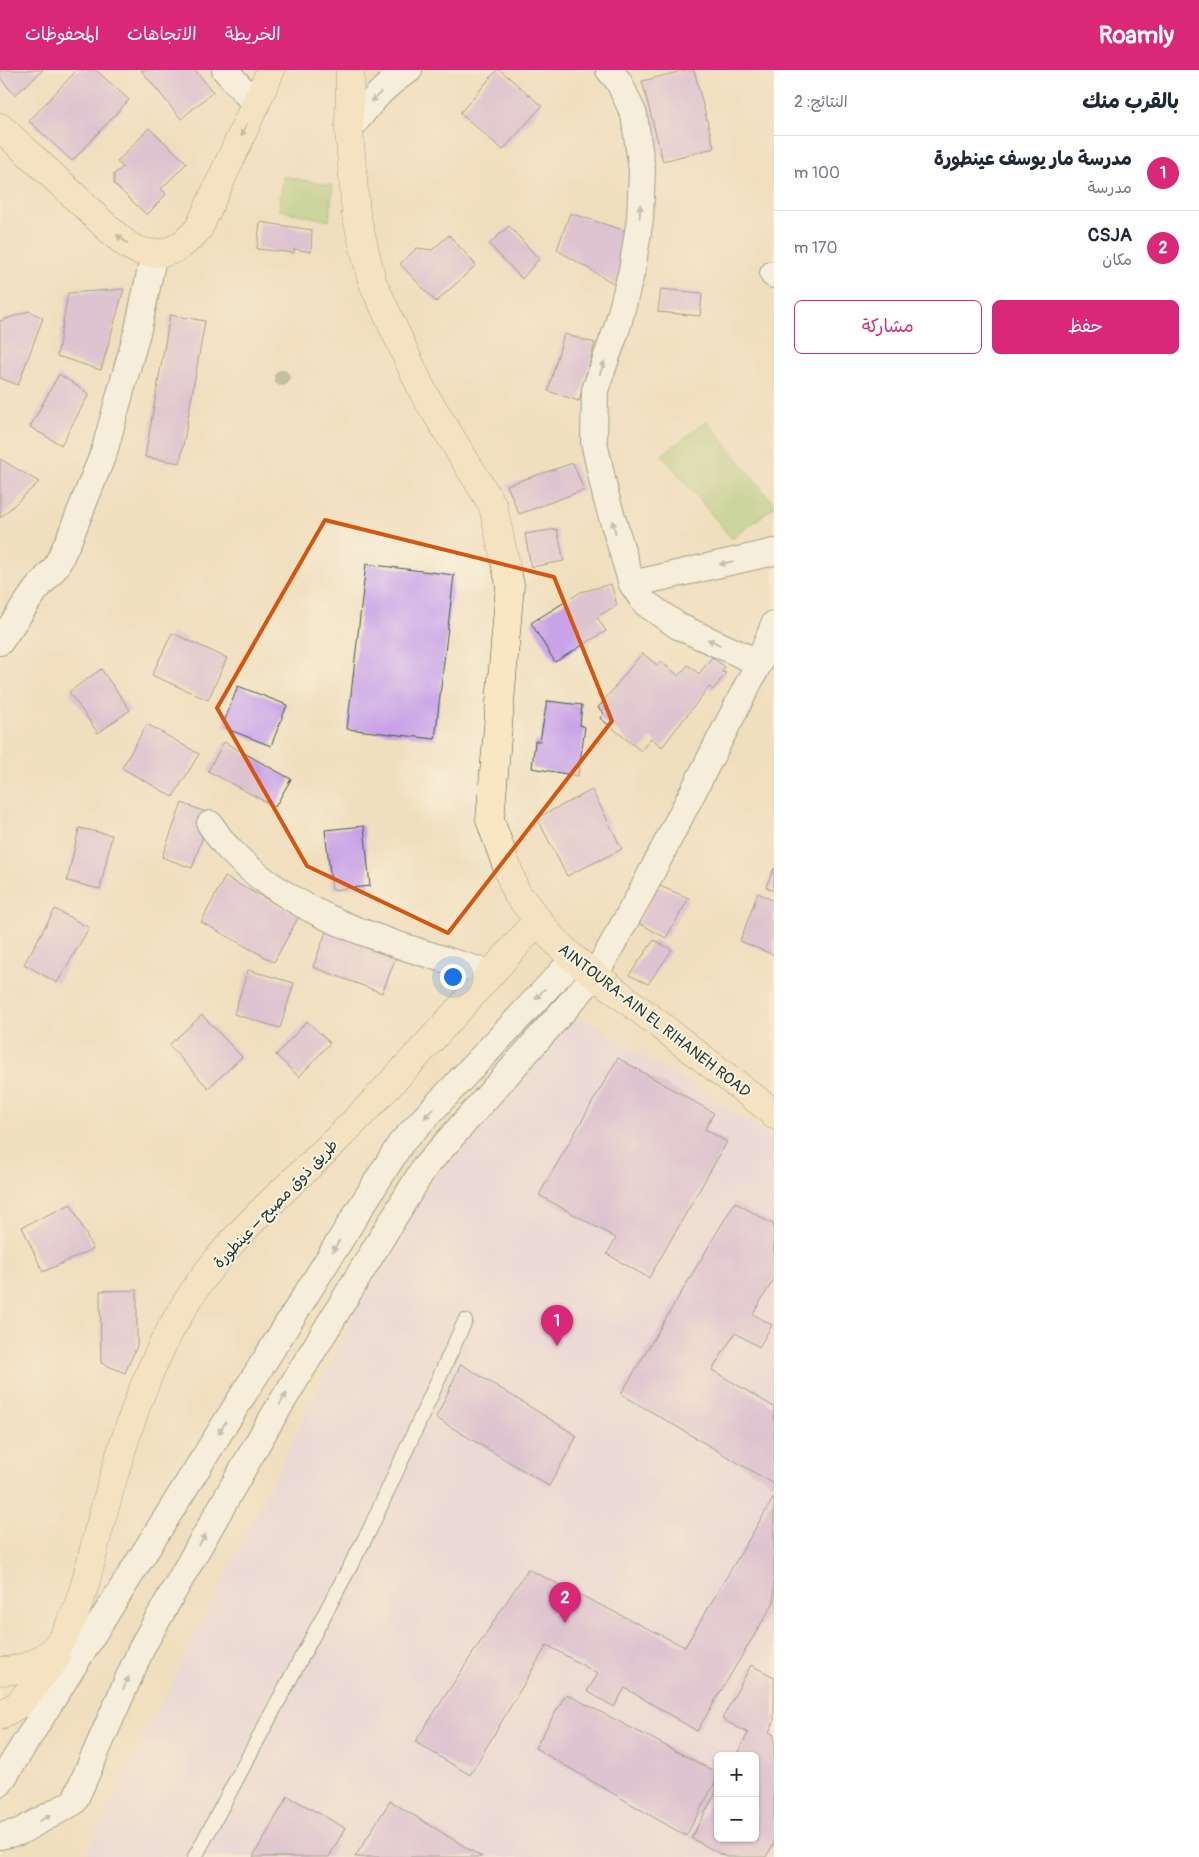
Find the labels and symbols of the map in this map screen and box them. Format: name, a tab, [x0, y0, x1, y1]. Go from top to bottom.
one-way arrow	[370, 91, 382, 103]
one-way arrow	[240, 123, 248, 137]
one-way arrow	[637, 203, 645, 219]
one-way arrow	[115, 234, 129, 244]
one-way arrow	[599, 361, 606, 376]
one-way arrow	[610, 520, 618, 535]
one-way arrow	[719, 559, 734, 567]
one-way arrow	[707, 638, 721, 646]
street label: AINTOURA-AIN EL RIHANEH ROAD	[554, 939, 755, 1102]
your location	[440, 964, 466, 990]
one-way arrow	[534, 988, 546, 1000]
one-way arrow	[423, 1106, 435, 1118]
street label: طريق ذوق مصبح – عينطورة	[209, 1135, 343, 1272]
one-way arrow	[332, 1239, 341, 1252]
pin: 1	[541, 1305, 573, 1346]
one-way arrow	[279, 1393, 288, 1406]
one-way arrow	[218, 1421, 227, 1435]
one-way arrow	[198, 1533, 206, 1548]
pin: 2	[549, 1582, 581, 1623]
one-way arrow	[122, 1676, 130, 1691]
one-way arrow	[37, 1814, 52, 1822]

